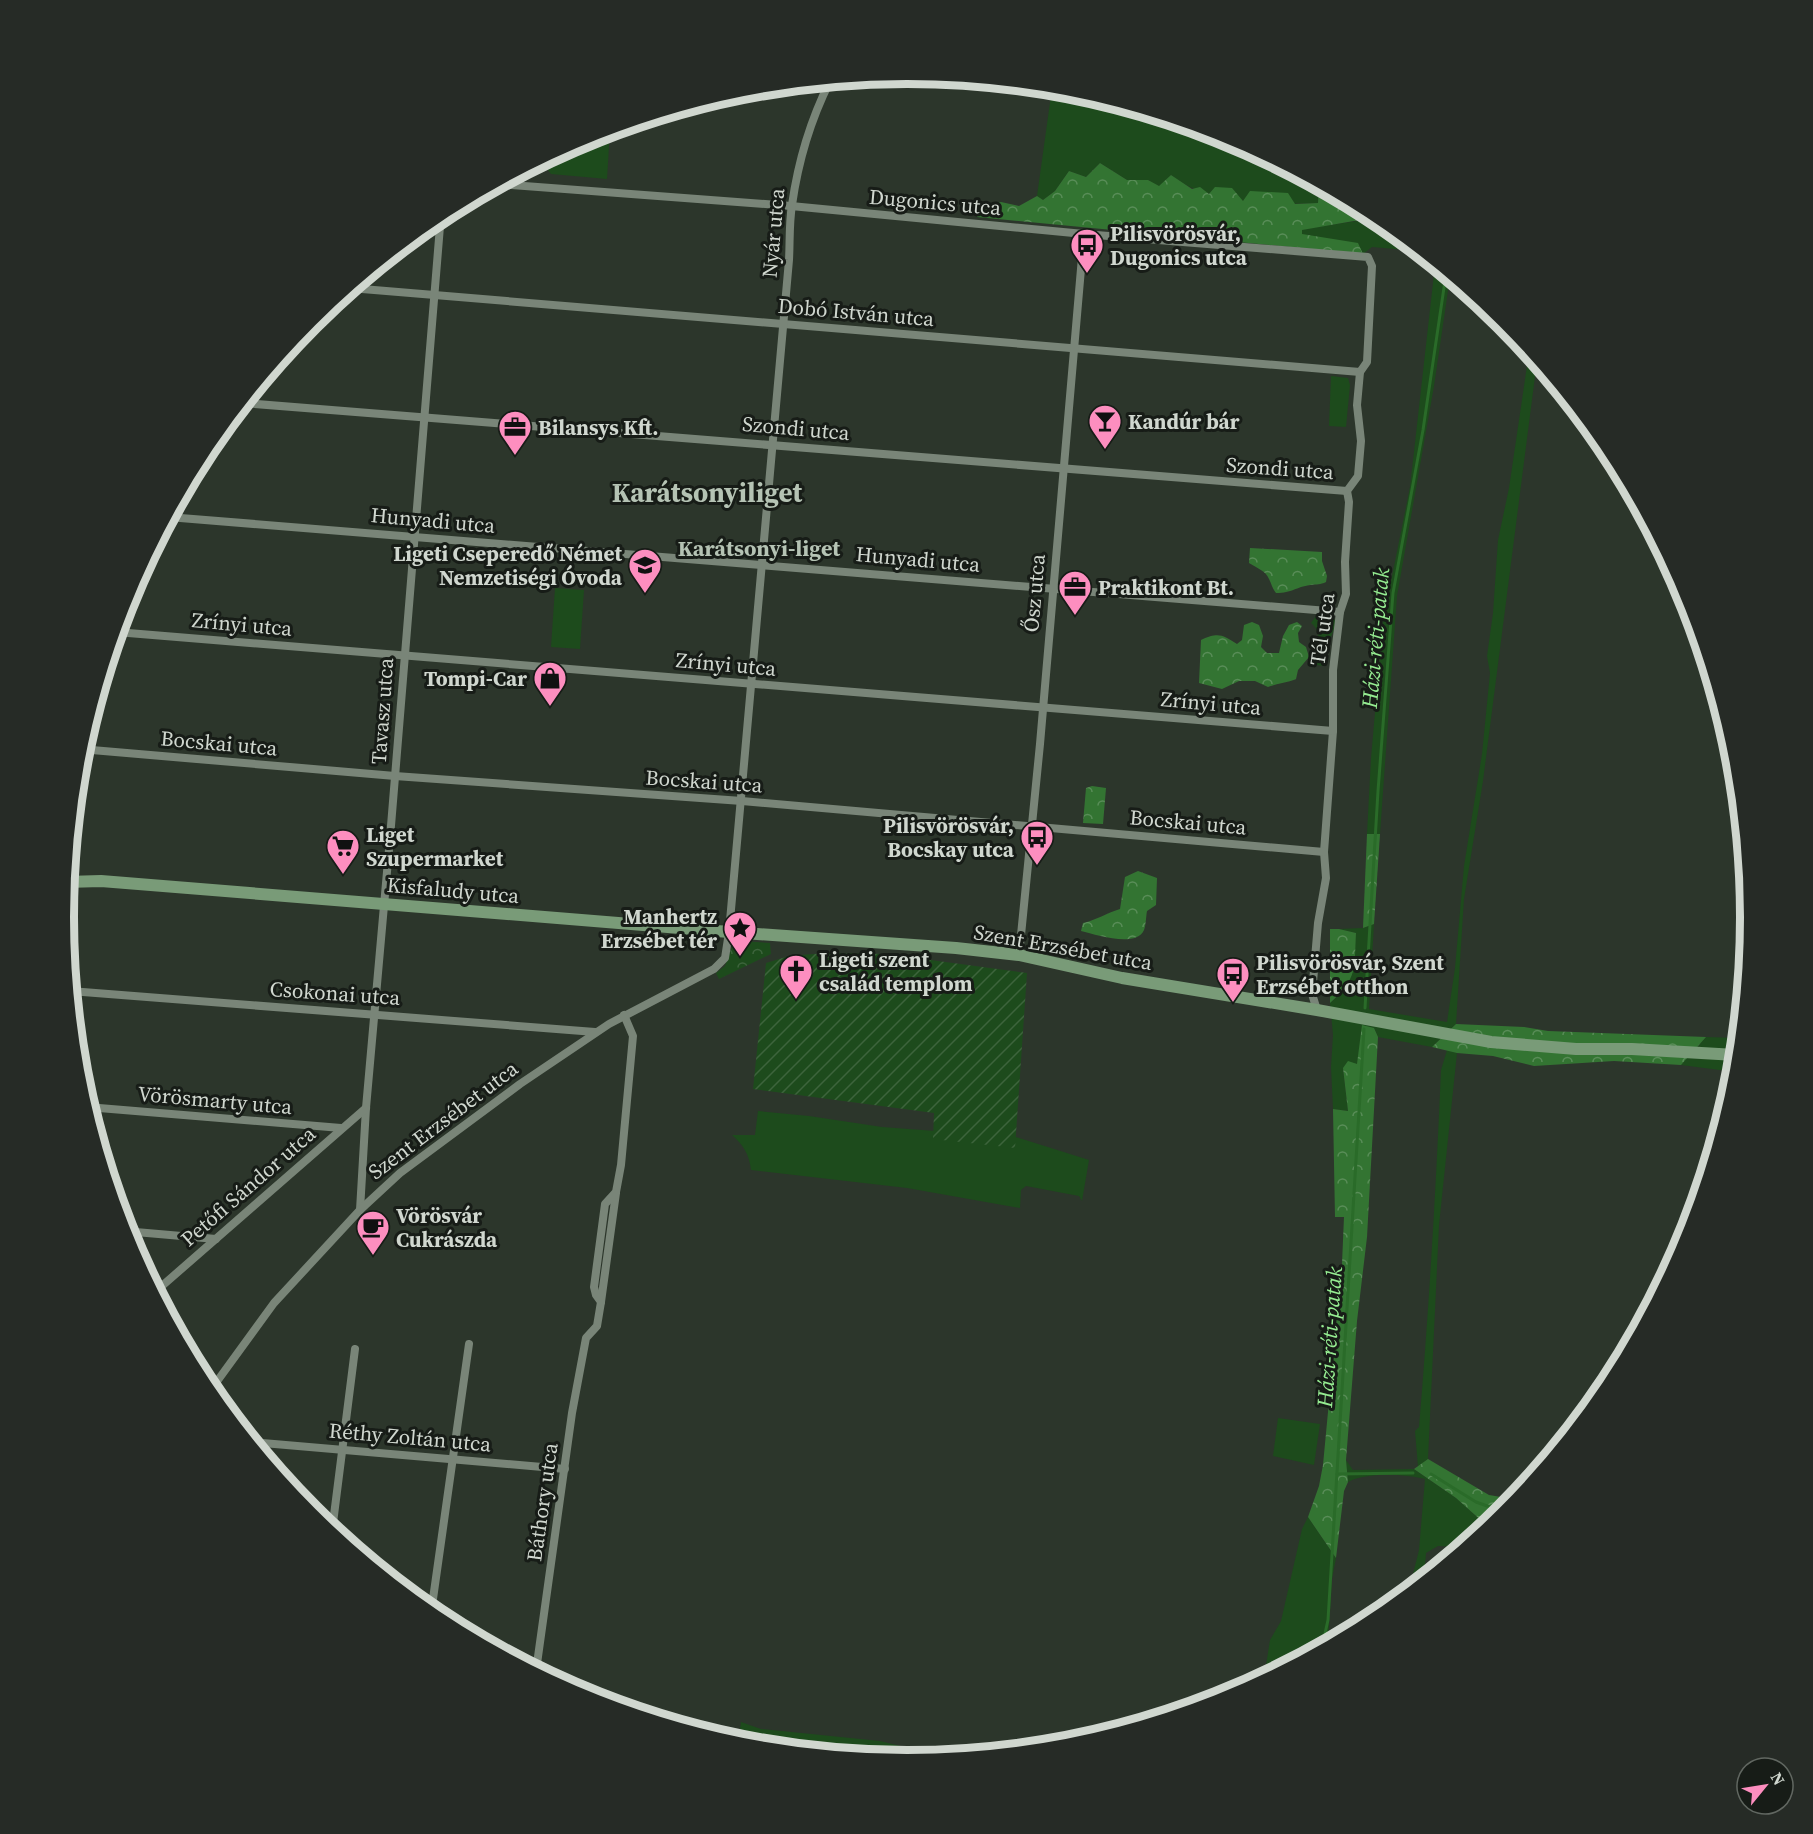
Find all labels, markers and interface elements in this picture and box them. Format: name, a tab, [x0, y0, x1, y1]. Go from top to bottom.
street label: Dugonics utca	[868, 182, 1003, 222]
street label: Nyár utca	[755, 187, 791, 279]
place label: Pilisvörösvár, Dugonics utca	[1110, 219, 1248, 272]
bus stop icon: Pilisvörösvár, Dugonics utca	[1069, 227, 1105, 274]
street label: Dobó István utca	[777, 291, 936, 333]
bar icon: Kandúr bár	[1087, 403, 1123, 450]
place label: Kandúr bár	[1128, 407, 1240, 436]
office icon: Bilansys Kft.	[497, 409, 533, 456]
street label: Szondi utca	[741, 409, 851, 447]
place label: Bilansys Kft.	[538, 413, 659, 442]
street label: Szondi utca	[1225, 450, 1335, 486]
district label: Karátsonyiliget	[612, 474, 803, 511]
street label: Hunyadi utca	[370, 500, 497, 540]
district label: Karátsonyi-liget	[678, 533, 841, 563]
place label: Ligeti Cseperedő Német Nemzetiségi Óvoda	[393, 539, 623, 592]
street label: Hunyadi utca	[855, 539, 982, 579]
school or university icon: Ligeti Cseperedő Német Nemzetiségi Óvoda	[627, 547, 663, 594]
street label: Ősz utca	[1016, 552, 1052, 633]
water label: Házi-réti-patak	[1354, 566, 1396, 711]
office icon: Praktikont Bt.	[1057, 569, 1093, 616]
place label: Praktikont Bt.	[1098, 573, 1234, 602]
street label: Tél utca	[1303, 591, 1341, 667]
street label: Zrínyi utca	[191, 605, 294, 643]
street label: Zrínyi utca	[675, 645, 778, 683]
street label: Tavasz utca	[364, 656, 400, 765]
shop icon: Tompi-Car	[532, 660, 568, 707]
place label: Tompi-Car	[424, 664, 527, 693]
street label: Zrínyi utca	[1160, 684, 1263, 722]
street label: Bocskai utca	[159, 723, 279, 763]
street label: Bocskai utca	[645, 762, 764, 800]
street label: Bocskai utca	[1128, 802, 1248, 842]
place label: Pilisvörösvár, Bocskay utca	[883, 811, 1015, 864]
bus stop icon: Pilisvörösvár, Bocskay utca	[1019, 819, 1055, 866]
place label: Liget Szupermarket	[366, 820, 504, 873]
supermarket icon: Liget Szupermarket	[325, 828, 361, 875]
street label: Kisfaludy utca	[386, 870, 521, 910]
place label: Manhertz Erzsébet tér	[601, 902, 717, 955]
place icon: Manhertz Erzsébet tér	[722, 910, 758, 957]
street label: Szent Erzsébet utca	[972, 917, 1155, 977]
place label: Ligeti szent család templom	[819, 945, 973, 998]
place label: Pilisvörösvár, Szent Erzsébet otthon	[1256, 948, 1444, 1001]
church icon: Ligeti szent család templom	[778, 953, 814, 1000]
bus stop icon: Pilisvörösvár, Szent Erzsébet otthon	[1215, 956, 1251, 1003]
street label: Csokonai utca	[269, 974, 402, 1012]
street label: Szent Erzsébet utca	[362, 1054, 524, 1186]
street label: Vörösmarty utca	[137, 1079, 294, 1121]
street label: Petőfi Sándor utca	[174, 1119, 322, 1253]
place label: Vörösvár Cukrászda	[396, 1201, 498, 1254]
cafe icon: Vörösvár Cukrászda	[355, 1209, 391, 1256]
water label: Házi-réti-patak	[1309, 1265, 1349, 1410]
street label: Réthy Zoltán utca	[328, 1415, 493, 1459]
street label: Báthory utca	[519, 1440, 565, 1563]
north arrow	[1735, 1756, 1795, 1816]
text: N	[1766, 1768, 1791, 1789]

